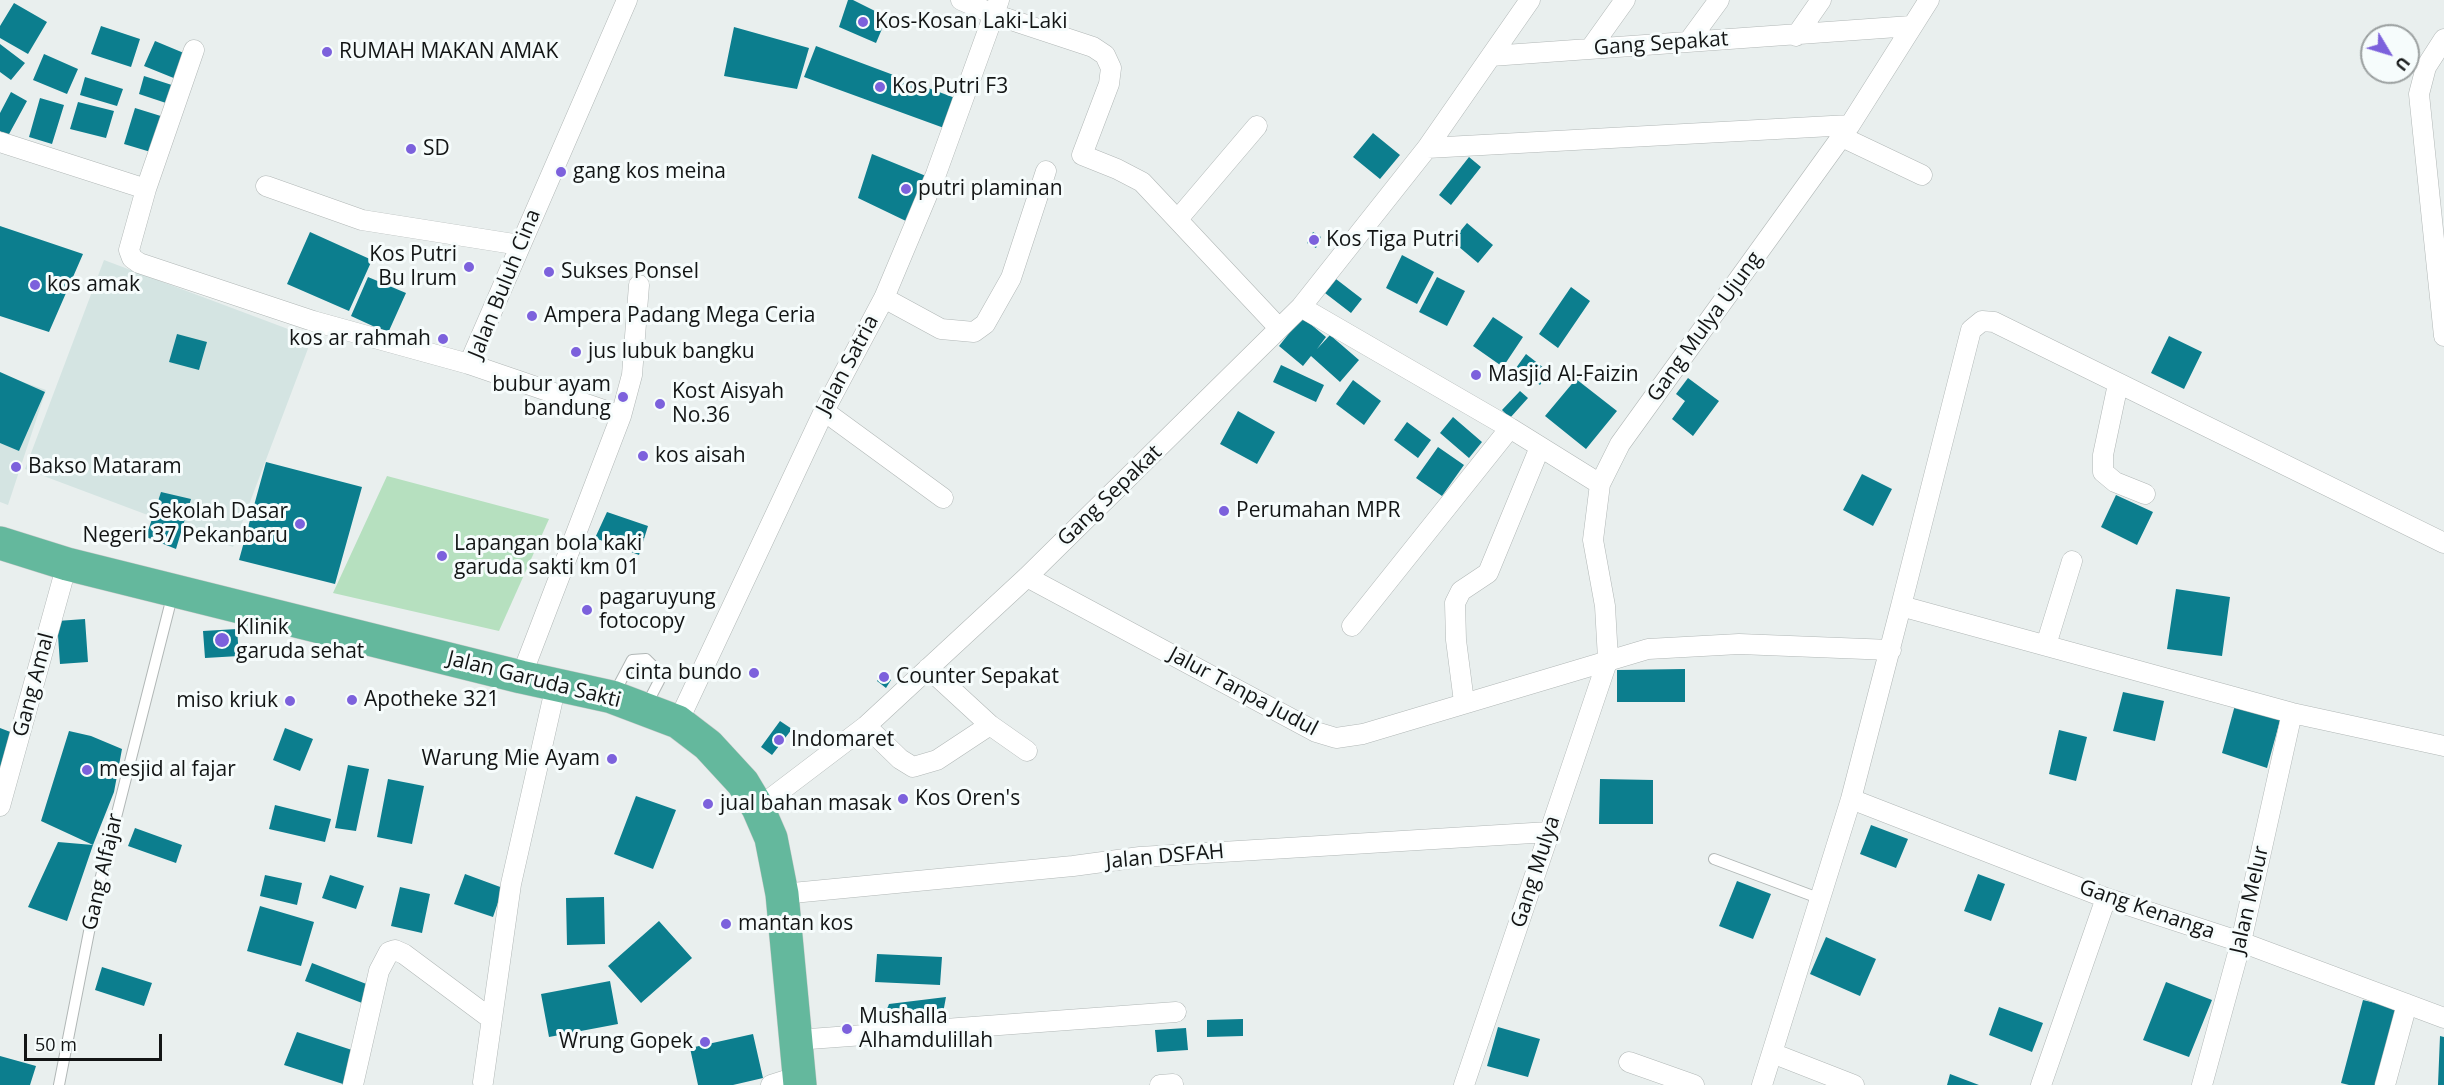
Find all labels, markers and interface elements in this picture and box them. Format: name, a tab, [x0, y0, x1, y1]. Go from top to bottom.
place label: Kos-Kosan Laki-Laki	[875, 9, 1067, 35]
marker: Kos-Kosan Laki-Laki	[856, 15, 870, 29]
north arrow	[2360, 24, 2420, 84]
street label: Gang Sepakat	[1593, 27, 1729, 61]
place label: RUMAH MAKAN AMAK	[339, 39, 558, 65]
marker: RUMAH MAKAN AMAK	[320, 45, 334, 59]
text: U	[2390, 52, 2415, 75]
place label: Kos Putri F3	[892, 74, 1008, 100]
marker: Kos Putri F3	[873, 80, 887, 94]
place label: SD	[423, 136, 450, 162]
marker: SD	[404, 142, 418, 156]
place label: gang kos meina	[573, 159, 726, 185]
marker: gang kos meina	[554, 165, 568, 179]
place label: putri plaminan	[918, 176, 1063, 202]
marker: putri plaminan	[899, 182, 913, 196]
street label: Jalan Buluh Cina	[464, 206, 546, 362]
place label: Kos Tiga Putri	[1326, 227, 1459, 253]
marker: Kos Tiga Putri	[1307, 233, 1321, 247]
place label: Kos Putri Bu Irum	[369, 242, 457, 292]
street label: Gang Mulya Ujung	[1642, 247, 1768, 407]
place label: Sukses Ponsel	[561, 259, 699, 285]
marker: Kos Putri Bu Irum	[462, 260, 476, 274]
marker: Sukses Ponsel	[542, 265, 556, 279]
place label: kos amak	[47, 272, 140, 298]
marker: kos amak	[28, 278, 42, 292]
place label: Ampera Padang Mega Ceria	[544, 303, 815, 329]
marker: Ampera Padang Mega Ceria	[525, 309, 539, 323]
street label: Jalan Satria	[811, 311, 885, 419]
place label: kos ar rahmah	[289, 326, 431, 352]
marker: kos ar rahmah	[436, 332, 450, 346]
place label: jus lubuk bangku	[588, 339, 755, 365]
marker: jus lubuk bangku	[569, 345, 583, 359]
place label: Masjid Al-Faizin	[1488, 362, 1639, 388]
marker: Masjid Al-Faizin	[1469, 368, 1483, 382]
place label: bubur ayam bandung	[492, 372, 611, 422]
place label: Kost Aisyah No.36	[672, 379, 784, 429]
marker: bubur ayam bandung	[616, 390, 630, 404]
marker: Kost Aisyah No.36	[653, 397, 667, 411]
street label: Gang Sepakat	[1053, 440, 1167, 552]
place label: kos aisah	[655, 443, 746, 469]
marker: kos aisah	[636, 449, 650, 463]
place label: Bakso Mataram	[28, 454, 182, 480]
marker: Bakso Mataram	[9, 460, 23, 474]
place label: Perumahan MPR	[1236, 498, 1400, 524]
place label: Sekolah Dasar Negeri 37 Pekanbaru	[82, 499, 288, 549]
marker: Perumahan MPR	[1217, 504, 1231, 518]
marker: Sekolah Dasar Negeri 37 Pekanbaru	[293, 517, 307, 531]
place label: Lapangan bola kaki garuda sakti km 01	[454, 531, 642, 581]
marker: Lapangan bola kaki garuda sakti km 01	[435, 549, 449, 563]
place label: pagaruyung fotocopy	[599, 585, 716, 635]
marker: pagaruyung fotocopy	[580, 603, 594, 617]
place label: Klinik garuda sehat	[236, 615, 364, 665]
street label: Gang Amal	[8, 630, 60, 740]
marker: Klinik garuda sehat	[213, 631, 231, 649]
street label: Jalur Tanpa Judul	[1164, 642, 1322, 742]
street label: Jalan Garuda Sakti	[445, 646, 623, 714]
place label: cinta bundo	[625, 660, 742, 686]
place label: Counter Sepakat	[896, 664, 1059, 690]
marker: cinta bundo	[747, 666, 761, 680]
marker: Counter Sepakat	[877, 670, 891, 684]
place label: Apotheke 321	[364, 687, 499, 713]
place label: miso kriuk	[176, 688, 278, 714]
marker: Apotheke 321	[345, 693, 359, 707]
marker: miso kriuk	[283, 694, 297, 708]
place label: Indomaret	[791, 727, 894, 753]
marker: Indomaret	[772, 733, 786, 747]
place label: Warung Mie Ayam	[421, 746, 600, 772]
marker: Warung Mie Ayam	[605, 752, 619, 766]
place label: mesjid al fajar	[99, 757, 236, 783]
marker: mesjid al fajar	[80, 763, 94, 777]
place label: Kos Oren's	[915, 786, 1020, 812]
place label: jual bahan masak	[720, 791, 892, 817]
marker: Kos Oren's	[896, 792, 910, 806]
marker: jual bahan masak	[701, 797, 715, 811]
street label: Gang Alfajar	[77, 811, 129, 933]
street label: Gang Mulya	[1506, 813, 1566, 931]
street label: Jalan DSFAH	[1105, 839, 1225, 875]
street label: Jalan Melur	[2225, 844, 2275, 956]
street label: Gang Kenanga	[2076, 875, 2218, 945]
place label: mantan kos	[738, 911, 853, 937]
marker: mantan kos	[719, 917, 733, 931]
place label: Mushalla Alhamdulillah	[859, 1004, 993, 1054]
scale bar	[27, 1022, 165, 1060]
marker: Mushalla Alhamdulillah	[840, 1022, 854, 1036]
place label: Wrung Gopek	[559, 1029, 693, 1055]
text: 50 m	[35, 1032, 77, 1056]
marker: Wrung Gopek	[698, 1035, 712, 1049]

